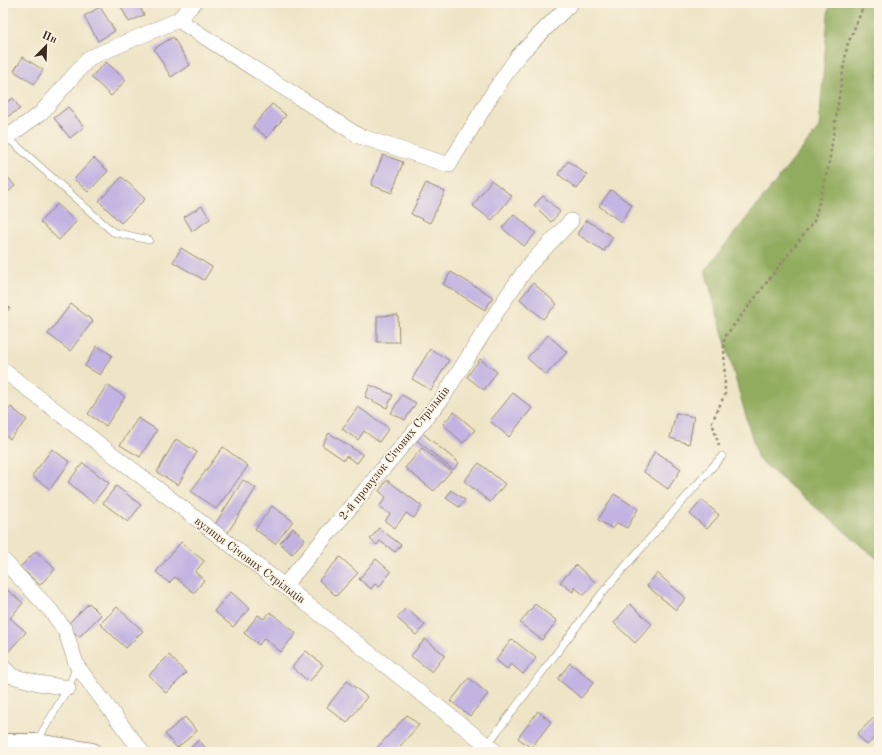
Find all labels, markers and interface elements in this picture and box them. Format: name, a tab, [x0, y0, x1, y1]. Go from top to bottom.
north arrow	[26, 26, 66, 66]
text: Пн	[40, 30, 58, 46]
street label: 2-й провулок Січових Стрільців	[337, 384, 452, 523]
street label: вулиця Січових Стрільців	[192, 515, 308, 606]

